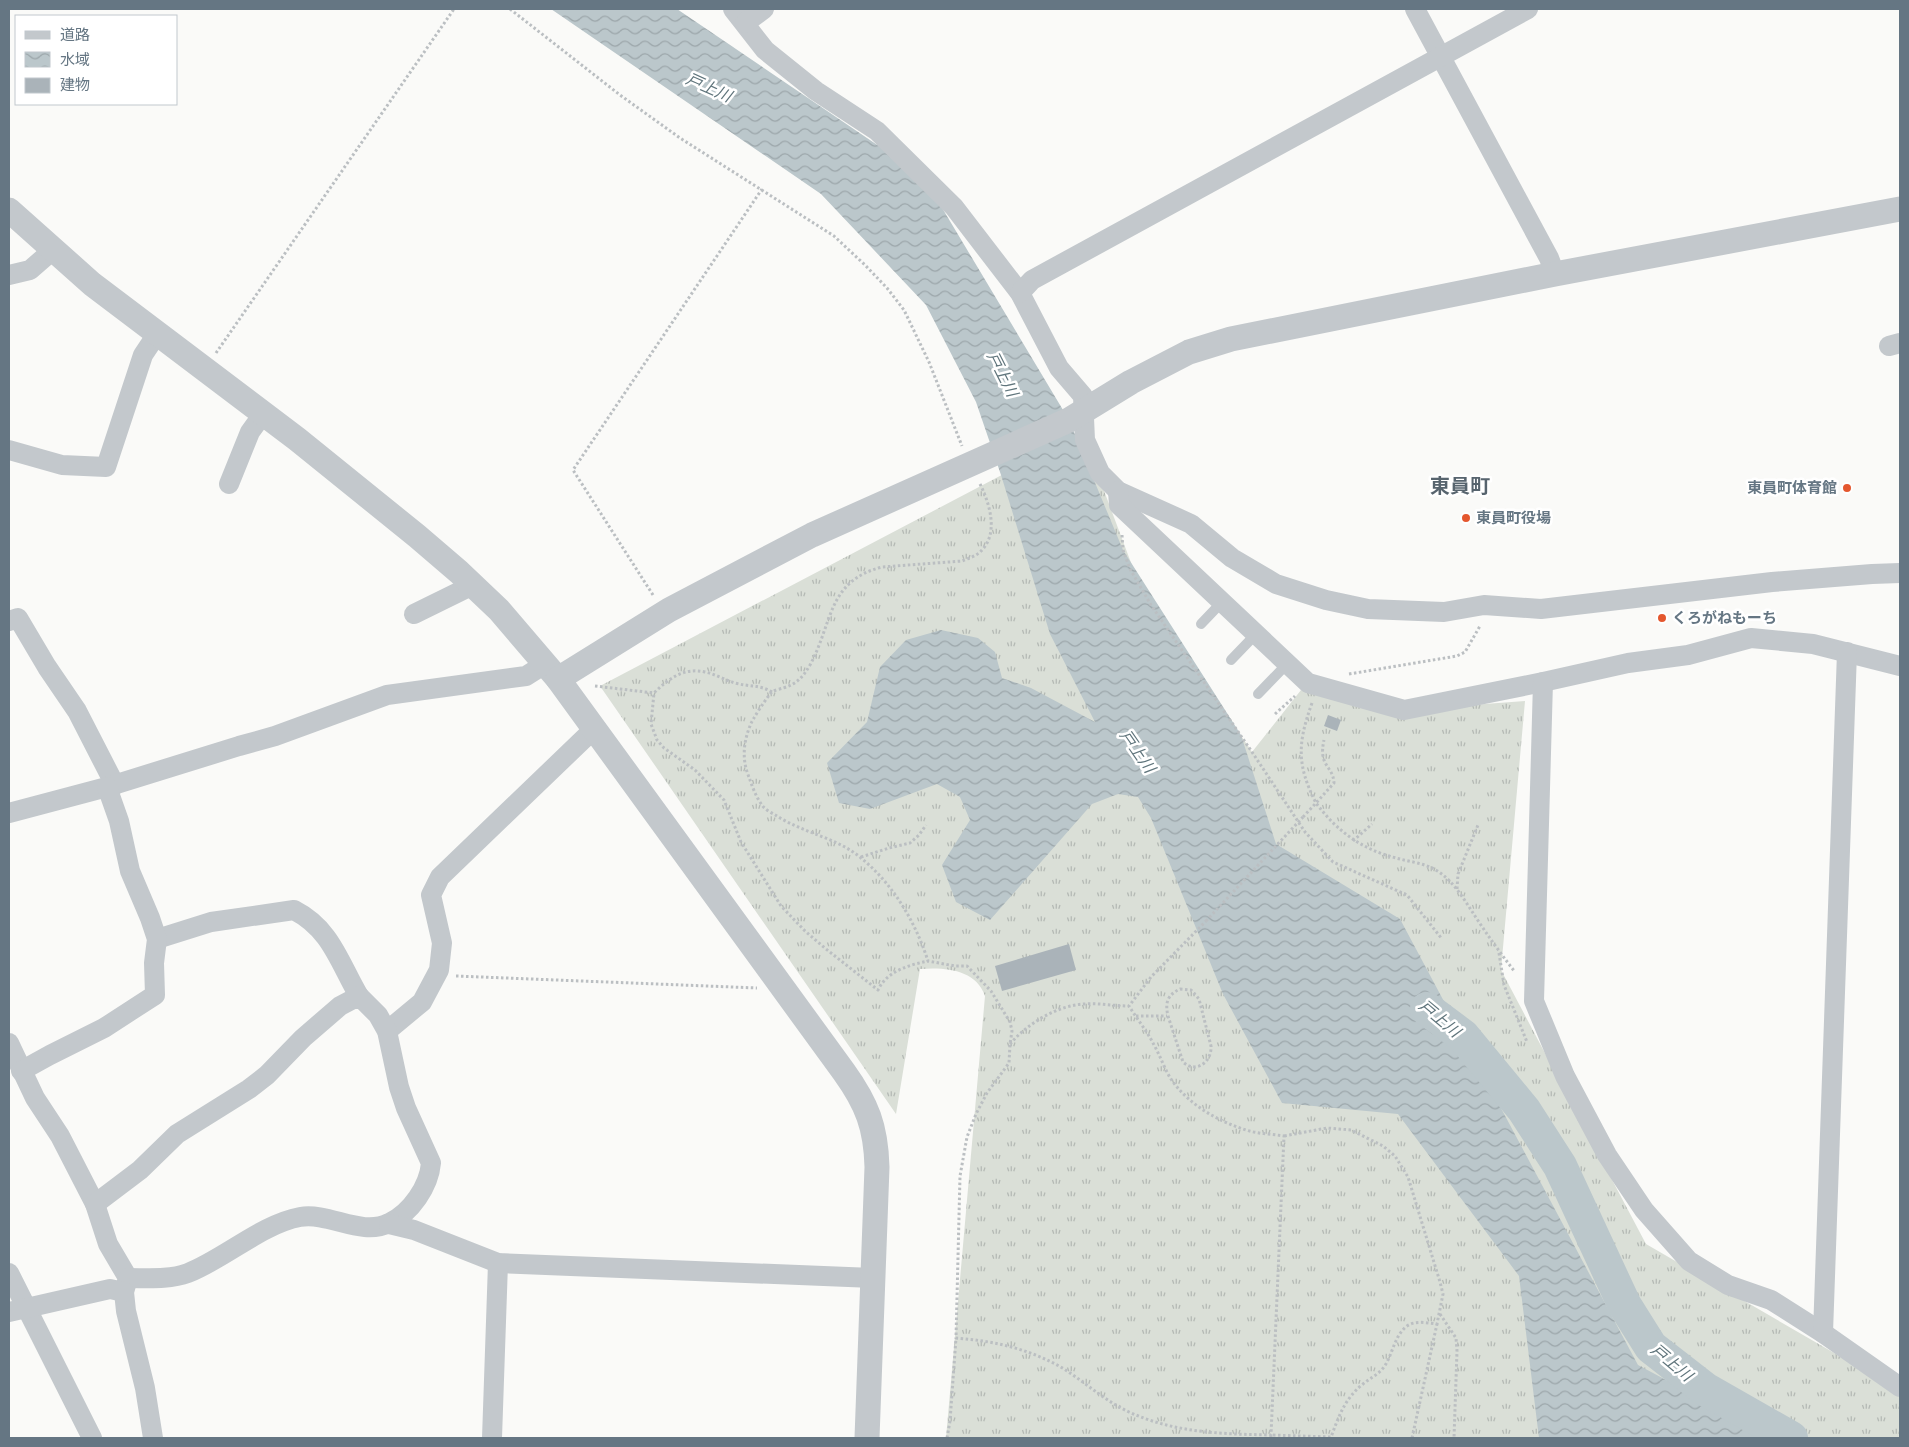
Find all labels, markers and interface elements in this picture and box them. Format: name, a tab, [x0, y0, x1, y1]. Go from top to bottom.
legend	[15, 15, 178, 105]
text: 道路	[60, 25, 90, 44]
text: 水域	[60, 50, 90, 69]
water label: 戸上川	[683, 68, 737, 108]
text: 建物	[60, 75, 90, 94]
water label: 戸上川	[982, 348, 1024, 402]
district label: 東員町	[1430, 473, 1490, 499]
place label: 東員町体育館	[1747, 478, 1837, 497]
marker: 東員町体育館	[1841, 482, 1853, 494]
place label: 東員町役場	[1476, 508, 1551, 527]
marker: 東員町役場	[1460, 512, 1472, 524]
place label: くろがねもーち	[1672, 608, 1777, 627]
marker: くろがねもーち	[1656, 612, 1668, 624]
water label: 戸上川	[1115, 726, 1161, 779]
water label: 戸上川	[1415, 995, 1466, 1043]
water label: 戸上川	[1647, 1339, 1698, 1387]

